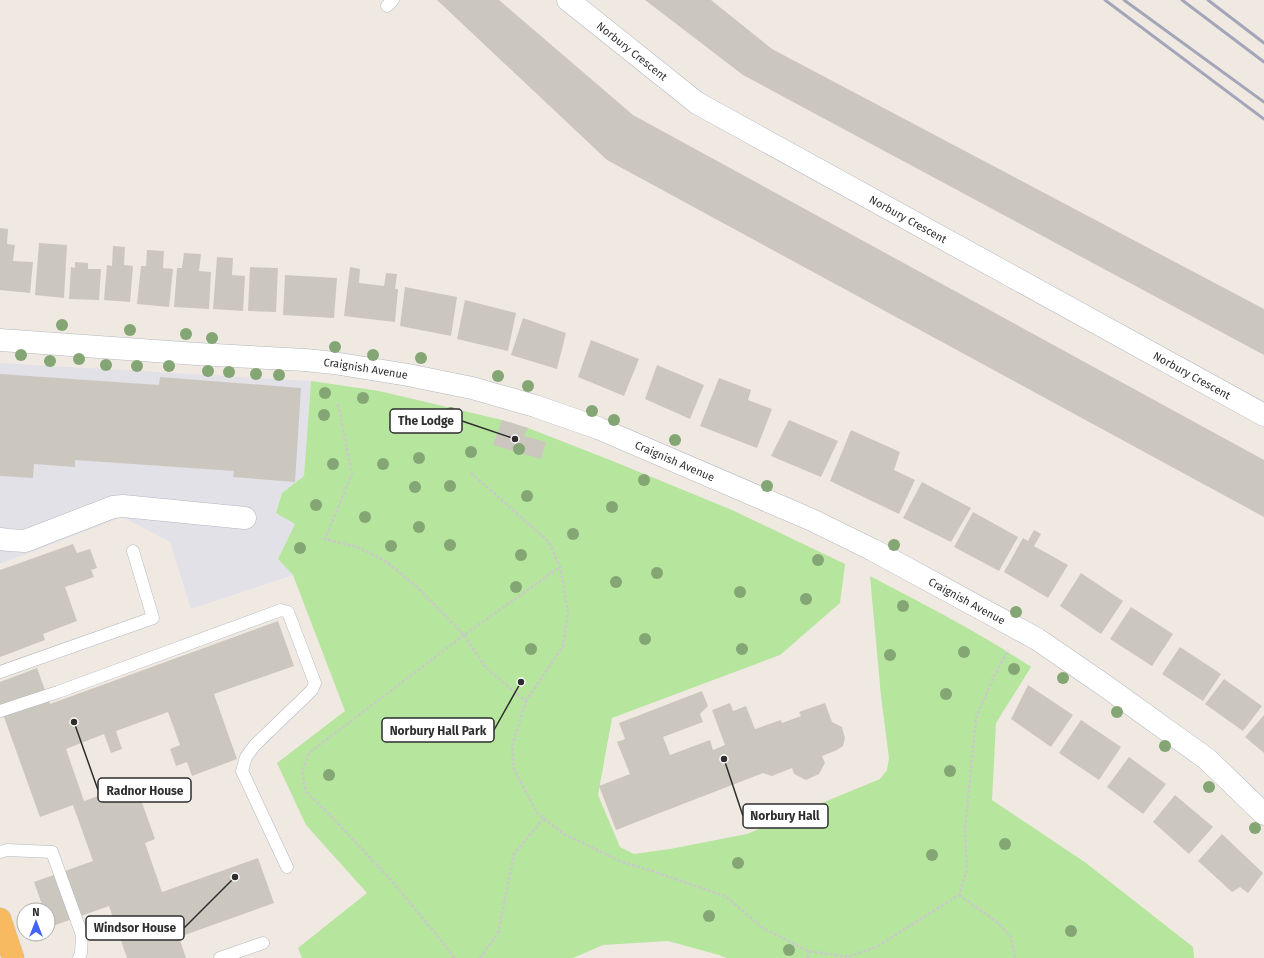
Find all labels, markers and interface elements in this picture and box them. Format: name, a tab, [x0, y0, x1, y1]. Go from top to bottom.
street label: Norbury Crescent	[594, 19, 670, 83]
street label: Norbury Crescent	[867, 193, 949, 246]
street label: Norbury Crescent	[1151, 349, 1233, 402]
street label: Craignish Avenue	[323, 355, 409, 381]
callout: The Lodge	[390, 409, 462, 433]
text: The Lodge	[398, 414, 454, 428]
street label: Craignish Avenue	[633, 438, 717, 484]
street label: Craignish Avenue	[926, 575, 1007, 627]
callout: Norbury Hall Park	[382, 718, 494, 742]
text: Norbury Hall Park	[390, 724, 487, 738]
callout: Radnor House	[98, 778, 191, 802]
text: Radnor House	[107, 784, 184, 798]
callout: Norbury Hall	[743, 804, 828, 828]
text: Norbury Hall	[750, 809, 820, 823]
north arrow	[16, 902, 56, 942]
text: N	[32, 906, 40, 919]
callout: Windsor House	[86, 916, 184, 940]
text: Windsor House	[94, 921, 177, 935]

